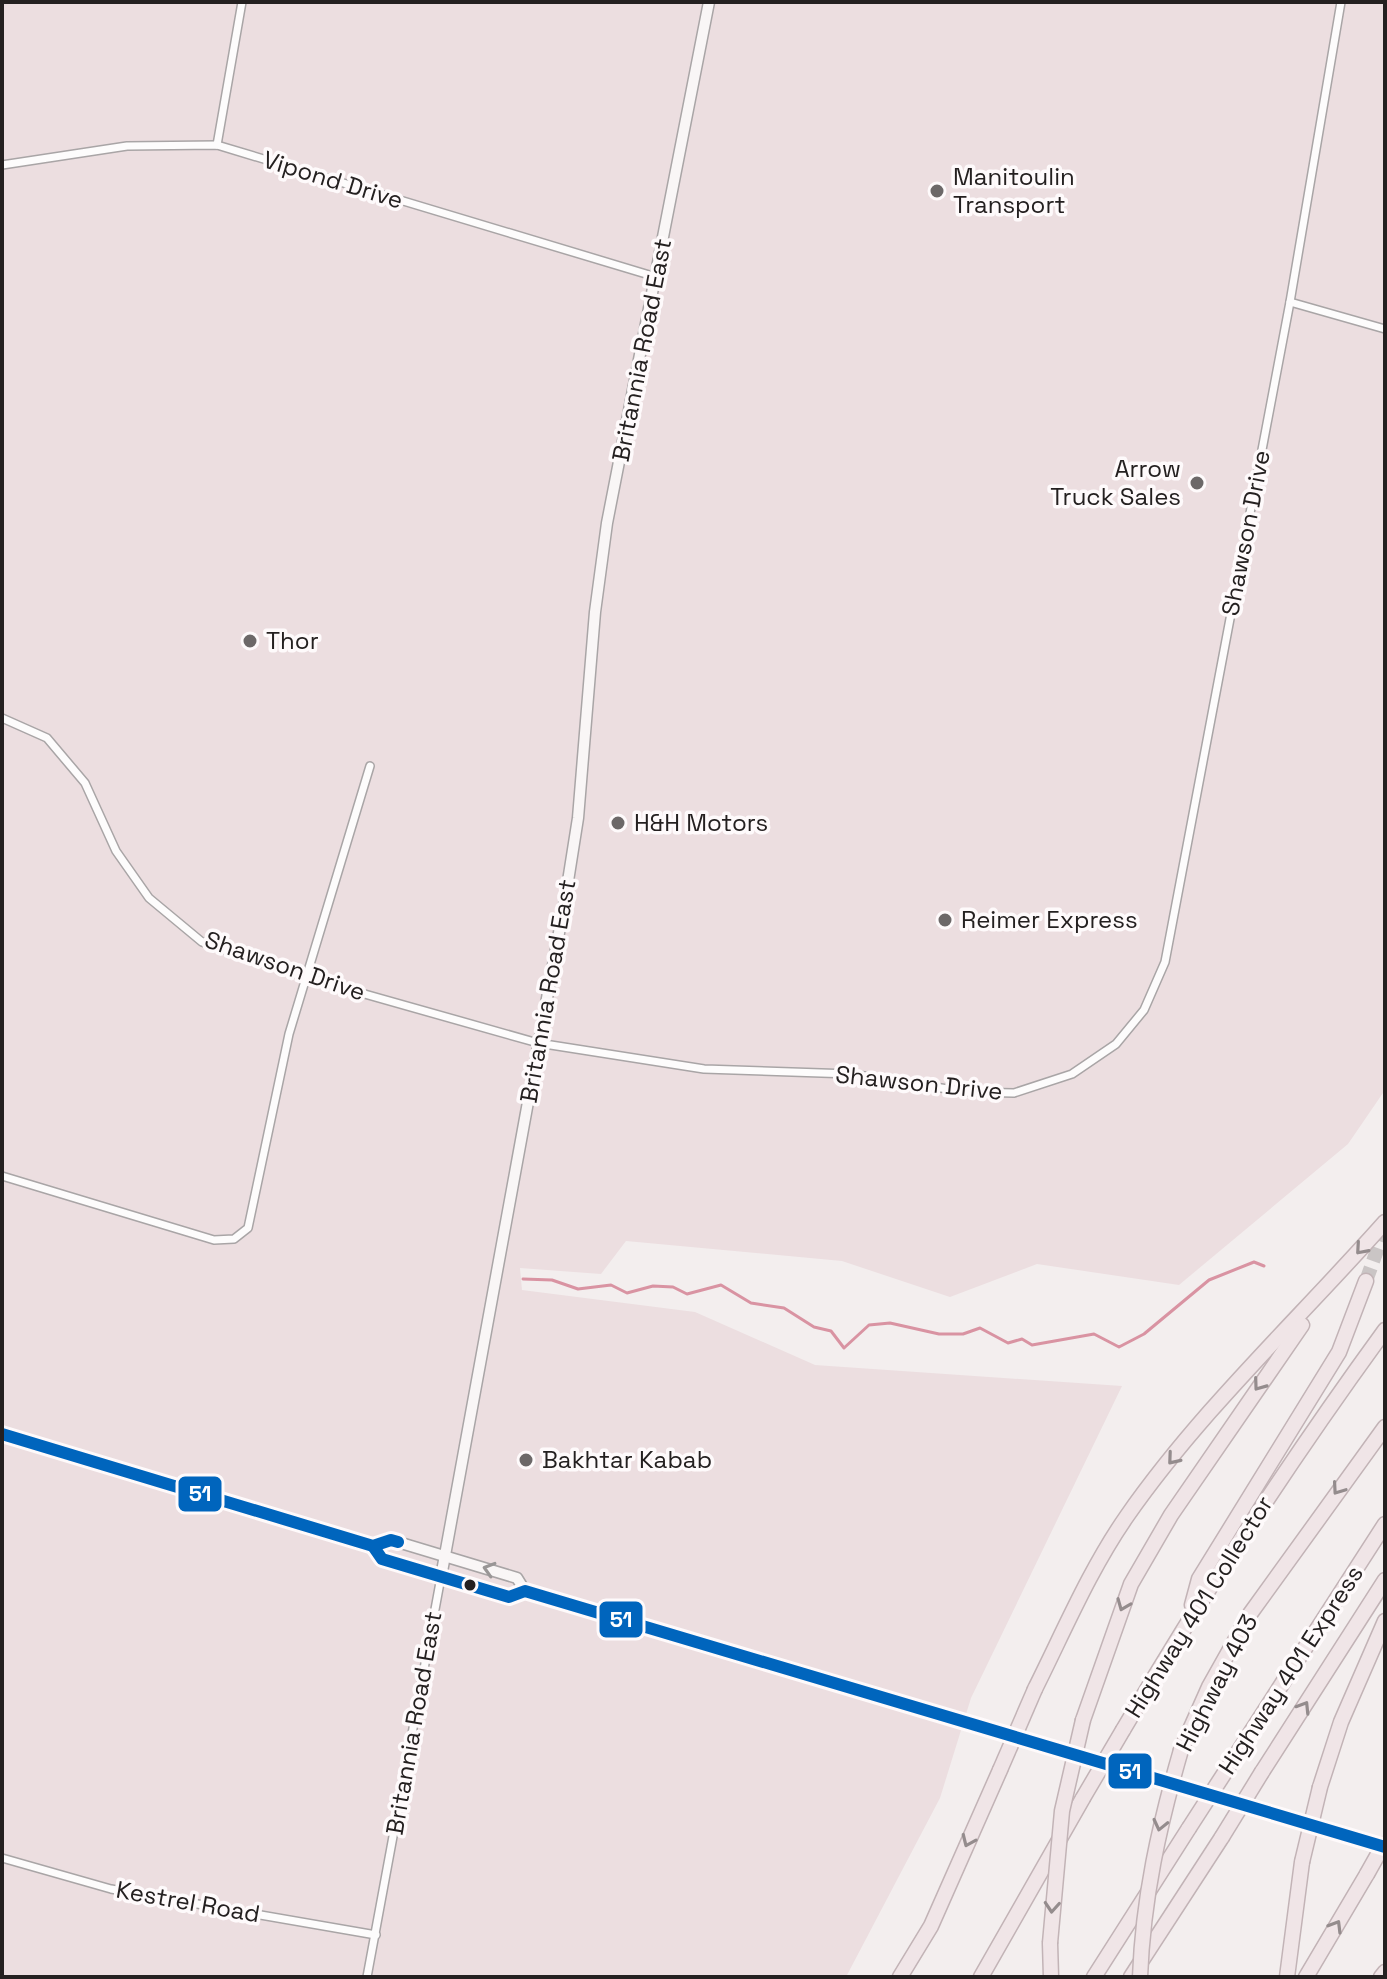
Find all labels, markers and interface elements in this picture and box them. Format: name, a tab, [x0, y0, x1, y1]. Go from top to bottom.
street label: Vipond Drive	[259, 144, 407, 216]
place label: Manitoulin Transport	[953, 161, 1075, 220]
marker: Manitoulin Transport	[928, 182, 946, 200]
street label: Britannia Road East	[605, 236, 678, 464]
street label: Shawson Drive	[1214, 448, 1277, 618]
place label: Arrow Truck Sales	[1050, 453, 1181, 512]
marker: Arrow Truck Sales	[1188, 474, 1206, 492]
place label: Thor	[266, 625, 319, 656]
marker: Thor	[241, 632, 259, 650]
place label: H&H Motors	[634, 807, 768, 838]
marker: H&H Motors	[609, 814, 627, 832]
street label: Britannia Road East	[513, 877, 582, 1105]
place label: Reimer Express	[961, 904, 1138, 935]
marker: Reimer Express	[936, 911, 954, 929]
street label: Shawson Drive	[201, 924, 370, 1008]
street label: Shawson Drive	[834, 1058, 1004, 1107]
one-way arrow	[1356, 1239, 1371, 1254]
one-way arrow	[1255, 1376, 1269, 1390]
place label: Bakhtar Kabab	[542, 1444, 712, 1475]
one-way arrow	[1168, 1450, 1183, 1464]
marker: Bakhtar Kabab	[517, 1451, 535, 1469]
line badge: 51	[177, 1475, 223, 1513]
text: 51	[189, 1479, 211, 1507]
one-way arrow	[1333, 1480, 1348, 1495]
street label: Highway 401 Collector	[1118, 1490, 1280, 1724]
street label: Highway 401 Express	[1211, 1559, 1370, 1780]
one-way arrow	[482, 1563, 496, 1579]
unlabelled marker	[462, 1577, 478, 1593]
one-way arrow	[1116, 1597, 1132, 1611]
line badge: 51	[598, 1600, 644, 1639]
text: 51	[610, 1605, 632, 1633]
street label: Britannia Road East	[379, 1609, 448, 1837]
street label: Highway 403	[1169, 1609, 1264, 1757]
one-way arrow	[1295, 1701, 1310, 1715]
line badge: 51	[1107, 1752, 1153, 1790]
text: 51	[1119, 1757, 1141, 1785]
one-way arrow	[1152, 1818, 1169, 1832]
one-way arrow	[962, 1833, 978, 1847]
street label: Kestrel Road	[114, 1874, 262, 1929]
one-way arrow	[1044, 1901, 1061, 1914]
one-way arrow	[1326, 1920, 1342, 1935]

